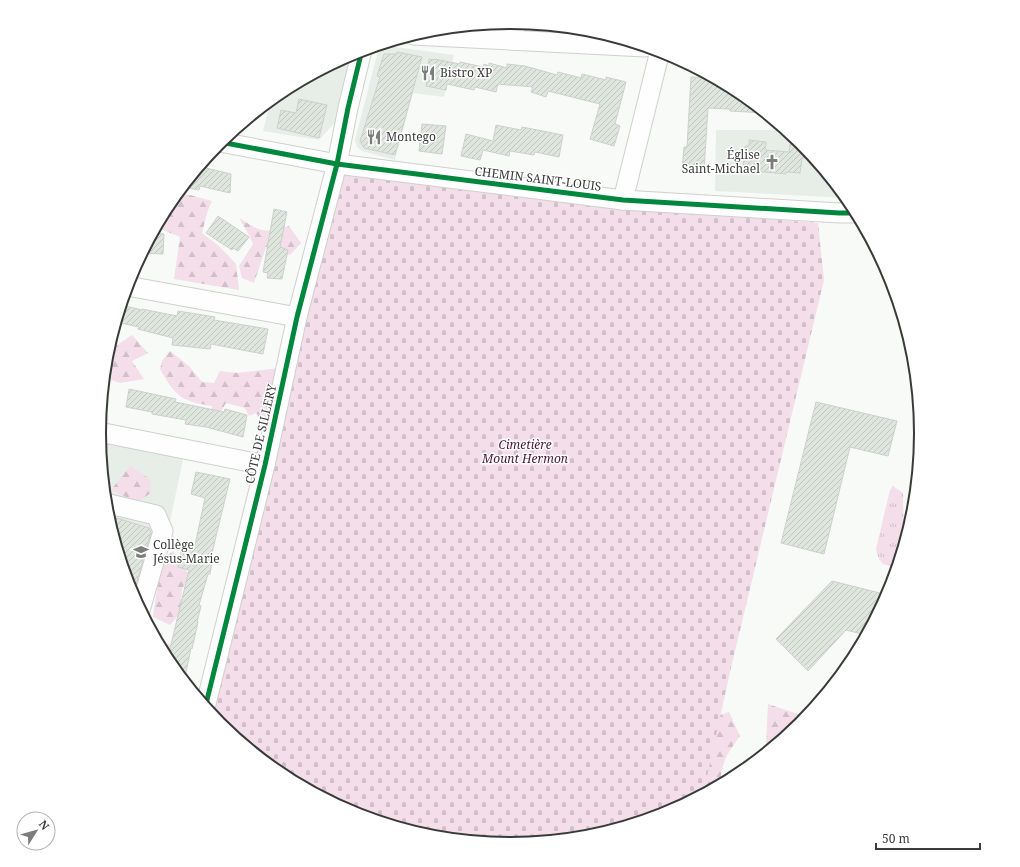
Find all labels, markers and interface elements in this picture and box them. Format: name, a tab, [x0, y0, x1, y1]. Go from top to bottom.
restaurant icon: Bistro XP	[419, 64, 437, 82]
place label: Bistro XP	[440, 64, 492, 81]
restaurant icon: Montego	[365, 128, 383, 146]
place label: Montego	[386, 128, 436, 145]
place label: Église Saint-Michael	[682, 146, 760, 177]
church icon: Église Saint-Michael	[763, 153, 781, 171]
street label: CHEMIN SAINT-LOUIS	[474, 162, 602, 195]
street label: CÔTE DE SILLERY	[241, 382, 280, 485]
park label: Cimetière Mount Hermon	[481, 436, 568, 467]
place label: Collège Jésus-Marie	[152, 536, 220, 567]
school or university icon: Collège Jésus-Marie	[132, 543, 150, 561]
north arrow	[16, 811, 56, 851]
text: N	[36, 817, 53, 833]
scale bar	[876, 825, 980, 851]
text: 50 m	[882, 830, 910, 847]

